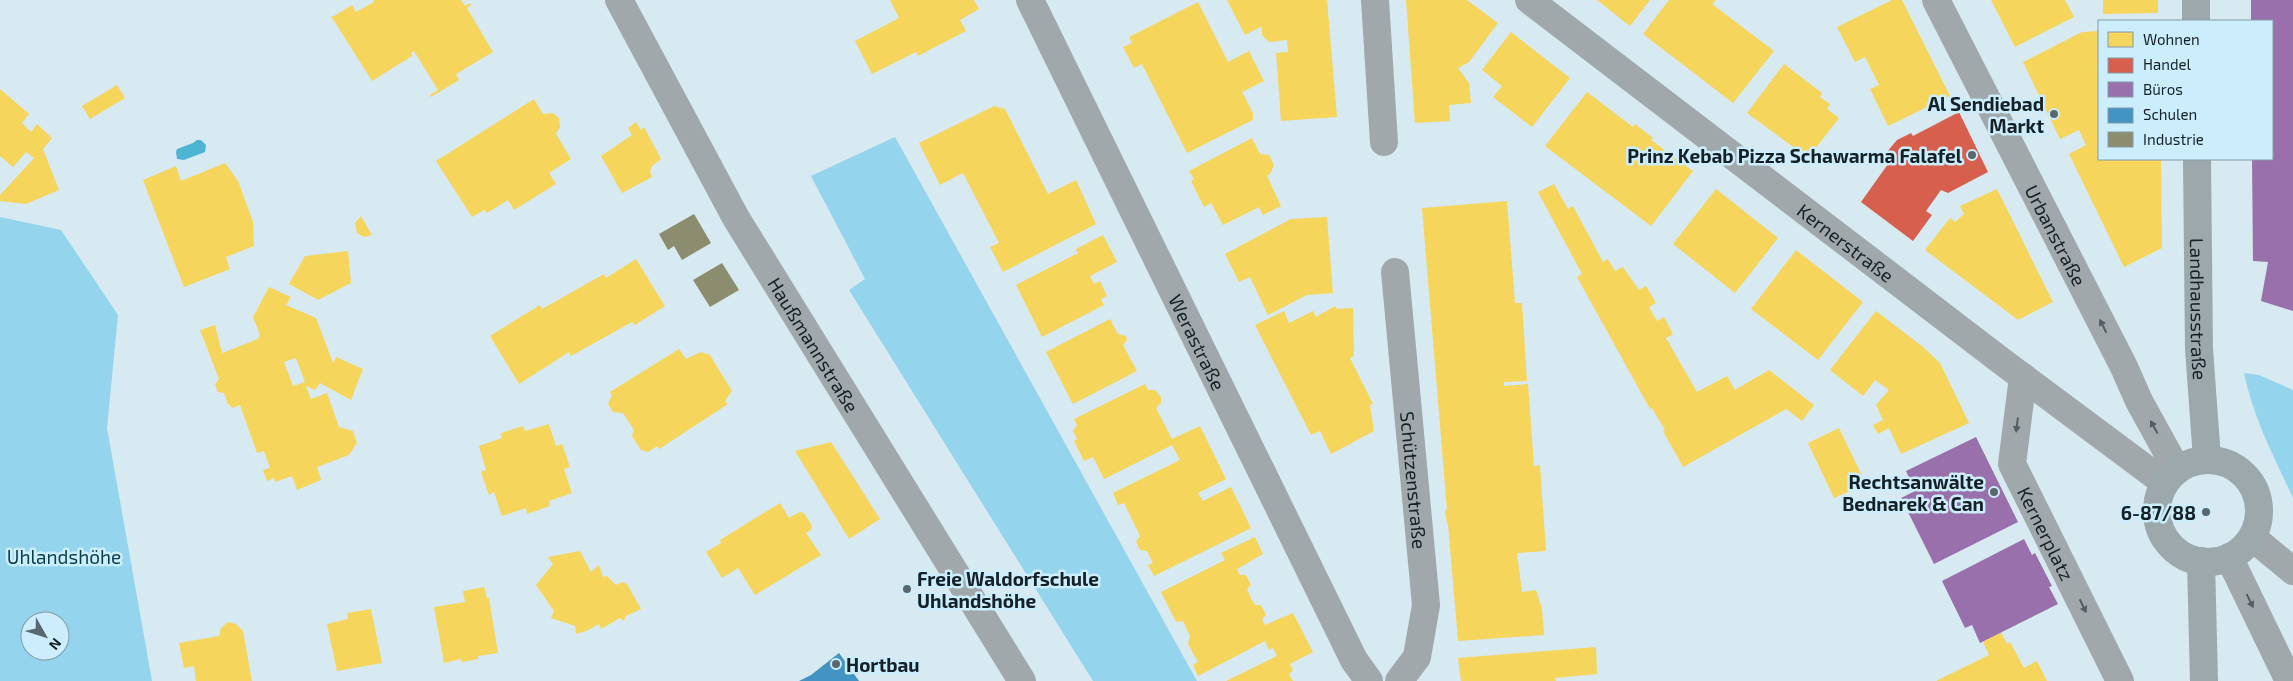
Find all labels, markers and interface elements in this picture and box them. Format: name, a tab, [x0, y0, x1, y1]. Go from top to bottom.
legend	[2098, 20, 2273, 160]
text: Wohnen	[2143, 30, 2200, 48]
text: Handel	[2143, 55, 2192, 73]
text: Büros	[2143, 80, 2183, 98]
place label: Al Sendiebad Markt	[1928, 92, 2044, 137]
text: Schulen	[2143, 105, 2197, 123]
marker: Al Sendiebad Markt	[2048, 108, 2060, 120]
text: Industrie	[2143, 130, 2204, 148]
place label: Prinz Kebab Pizza Schawarma Falafel	[1627, 144, 1963, 167]
marker: Prinz Kebab Pizza Schawarma Falafel	[1966, 149, 1978, 161]
street label: Urbanstraße	[2021, 180, 2092, 289]
street label: Kernerstraße	[1793, 198, 1899, 287]
street label: Landhausstraße	[2186, 238, 2213, 381]
street label: Haußmannstraße	[764, 273, 864, 416]
street label: Werastraße	[1165, 290, 1231, 394]
one-way arrow	[2099, 319, 2107, 333]
street label: Schützenstraße	[1397, 410, 1432, 550]
one-way arrow	[2013, 417, 2021, 433]
one-way arrow	[2150, 420, 2158, 435]
place label: Rechtsanwälte Bednarek & Can	[1842, 470, 1984, 515]
street label: Kernerplatz	[2013, 483, 2079, 584]
marker: Rechtsanwälte Bednarek & Can	[1988, 486, 2000, 498]
place label: 6-87/88	[2121, 501, 2196, 524]
marker: 6-87/88	[2200, 506, 2212, 518]
park label: Uhlandshöhe	[7, 545, 121, 568]
place label: Freie Waldorfschule Uhlandshöhe	[917, 567, 1099, 612]
marker: Freie Waldorfschule Uhlandshöhe	[901, 583, 913, 595]
one-way arrow	[2246, 594, 2254, 608]
one-way arrow	[2079, 599, 2087, 613]
north arrow	[20, 611, 70, 661]
text: N	[46, 635, 65, 654]
place label: Hortbau	[846, 653, 920, 676]
marker: Hortbau	[830, 658, 842, 670]

